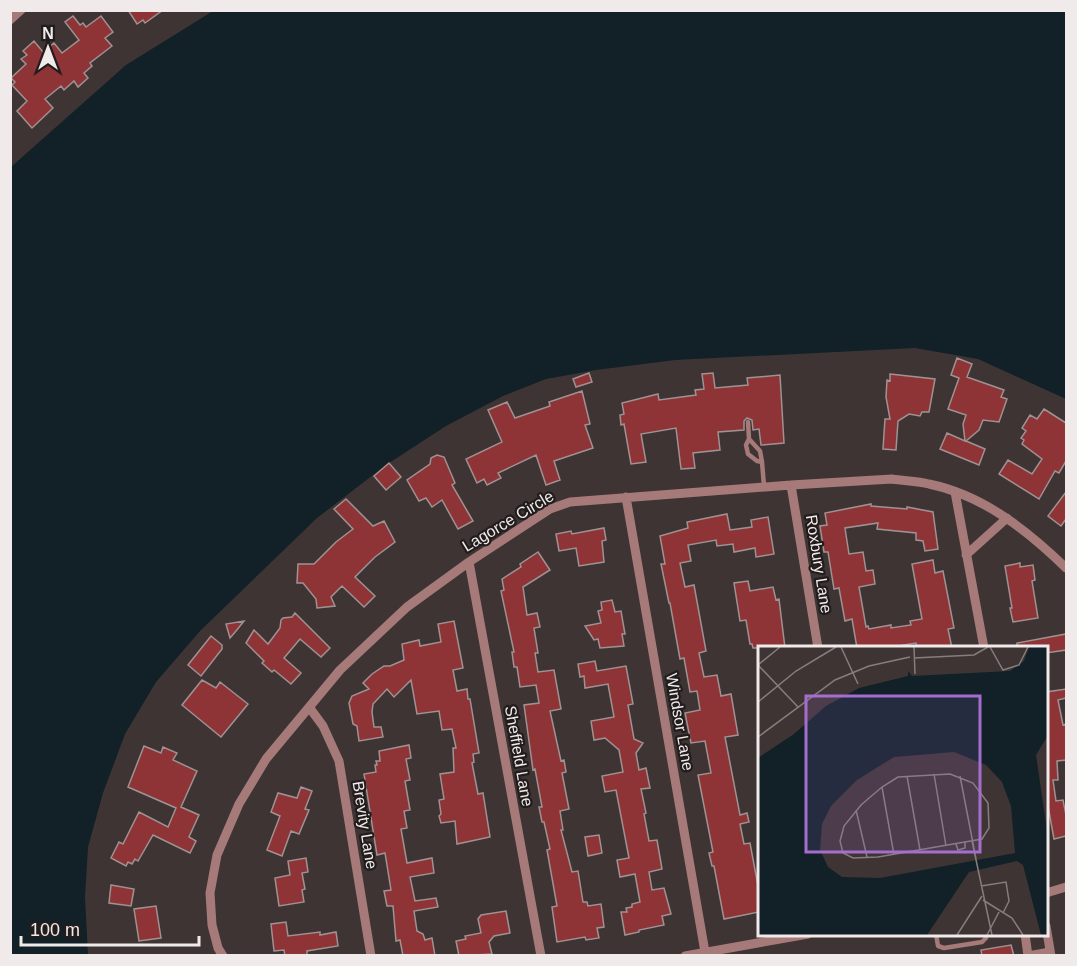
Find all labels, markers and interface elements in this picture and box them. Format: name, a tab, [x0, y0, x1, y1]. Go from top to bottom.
north arrow	[18, 18, 78, 78]
text: N	[42, 25, 54, 42]
street label: Lagorce Circle	[459, 487, 557, 555]
street label: Roxbury Lane	[803, 513, 835, 615]
inset map	[758, 646, 1047, 936]
street label: Windsor Lane	[663, 672, 697, 772]
street label: Sheffield Lane	[502, 704, 536, 808]
street label: Brevity Lane	[350, 780, 380, 870]
scale bar	[21, 909, 200, 947]
text: 100 m	[30, 920, 80, 940]

